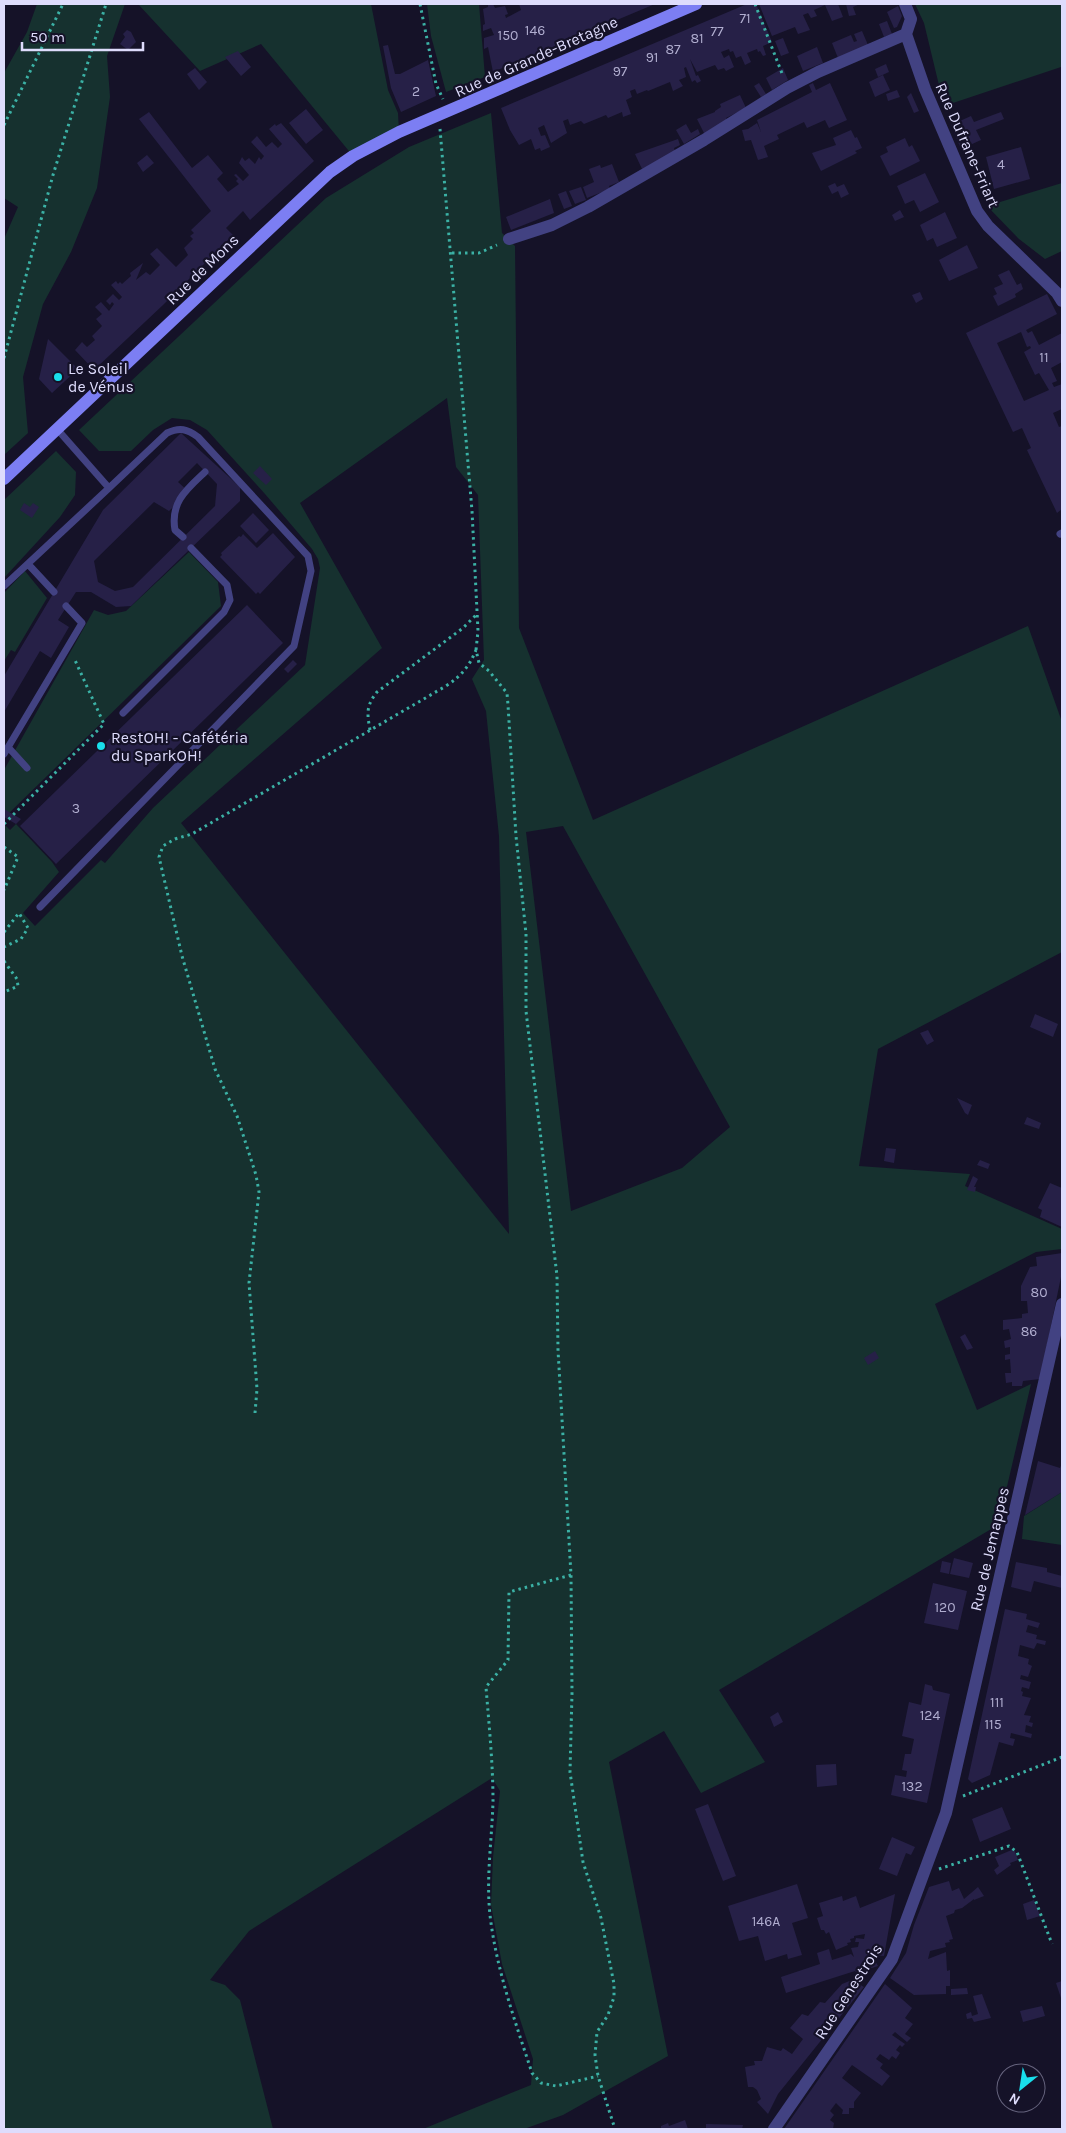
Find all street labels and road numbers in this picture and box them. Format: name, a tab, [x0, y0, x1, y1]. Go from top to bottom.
street label: Rue de Grande-Bretagne	[452, 12, 621, 101]
street label: Rue Dufrane-Friart	[931, 80, 1004, 211]
street label: Rue de Mons	[162, 230, 243, 309]
street label: Rue de Jemappes	[966, 1485, 1013, 1613]
street label: Rue Genestrois	[810, 1940, 886, 2043]

